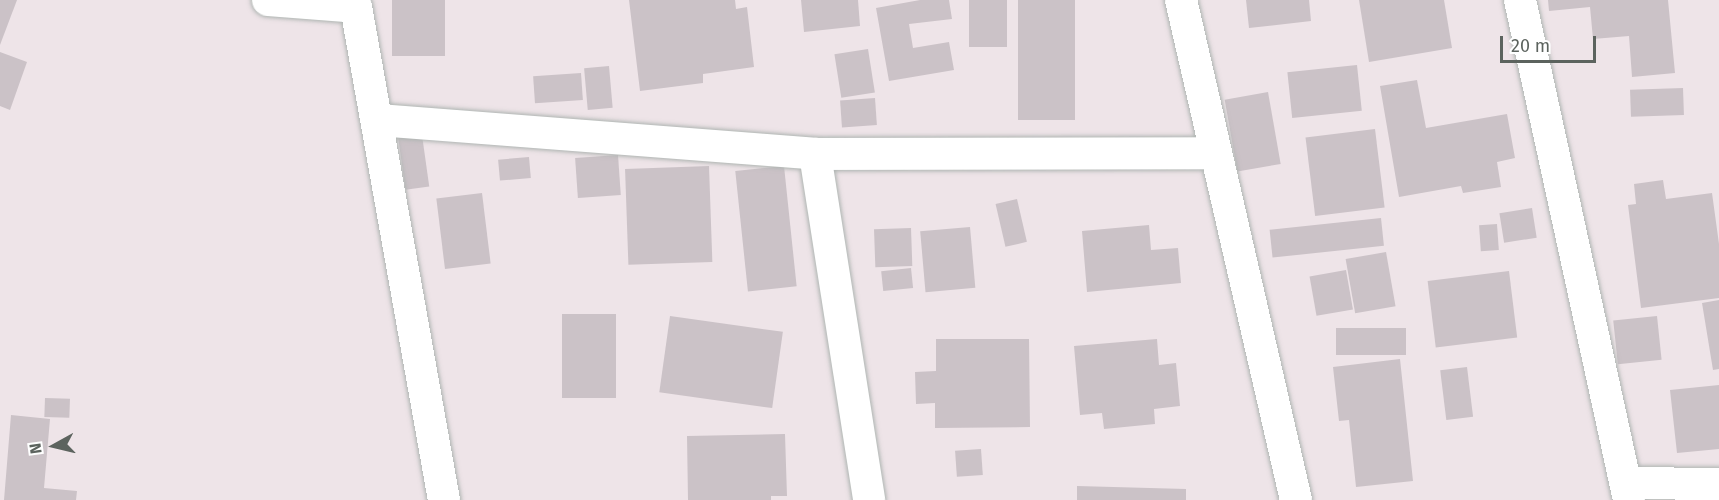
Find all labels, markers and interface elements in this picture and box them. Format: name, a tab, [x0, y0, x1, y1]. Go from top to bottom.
scale bar	[1503, 24, 1599, 62]
text: 20 m	[1511, 35, 1550, 57]
north arrow	[24, 416, 84, 476]
text: N	[26, 442, 46, 455]

